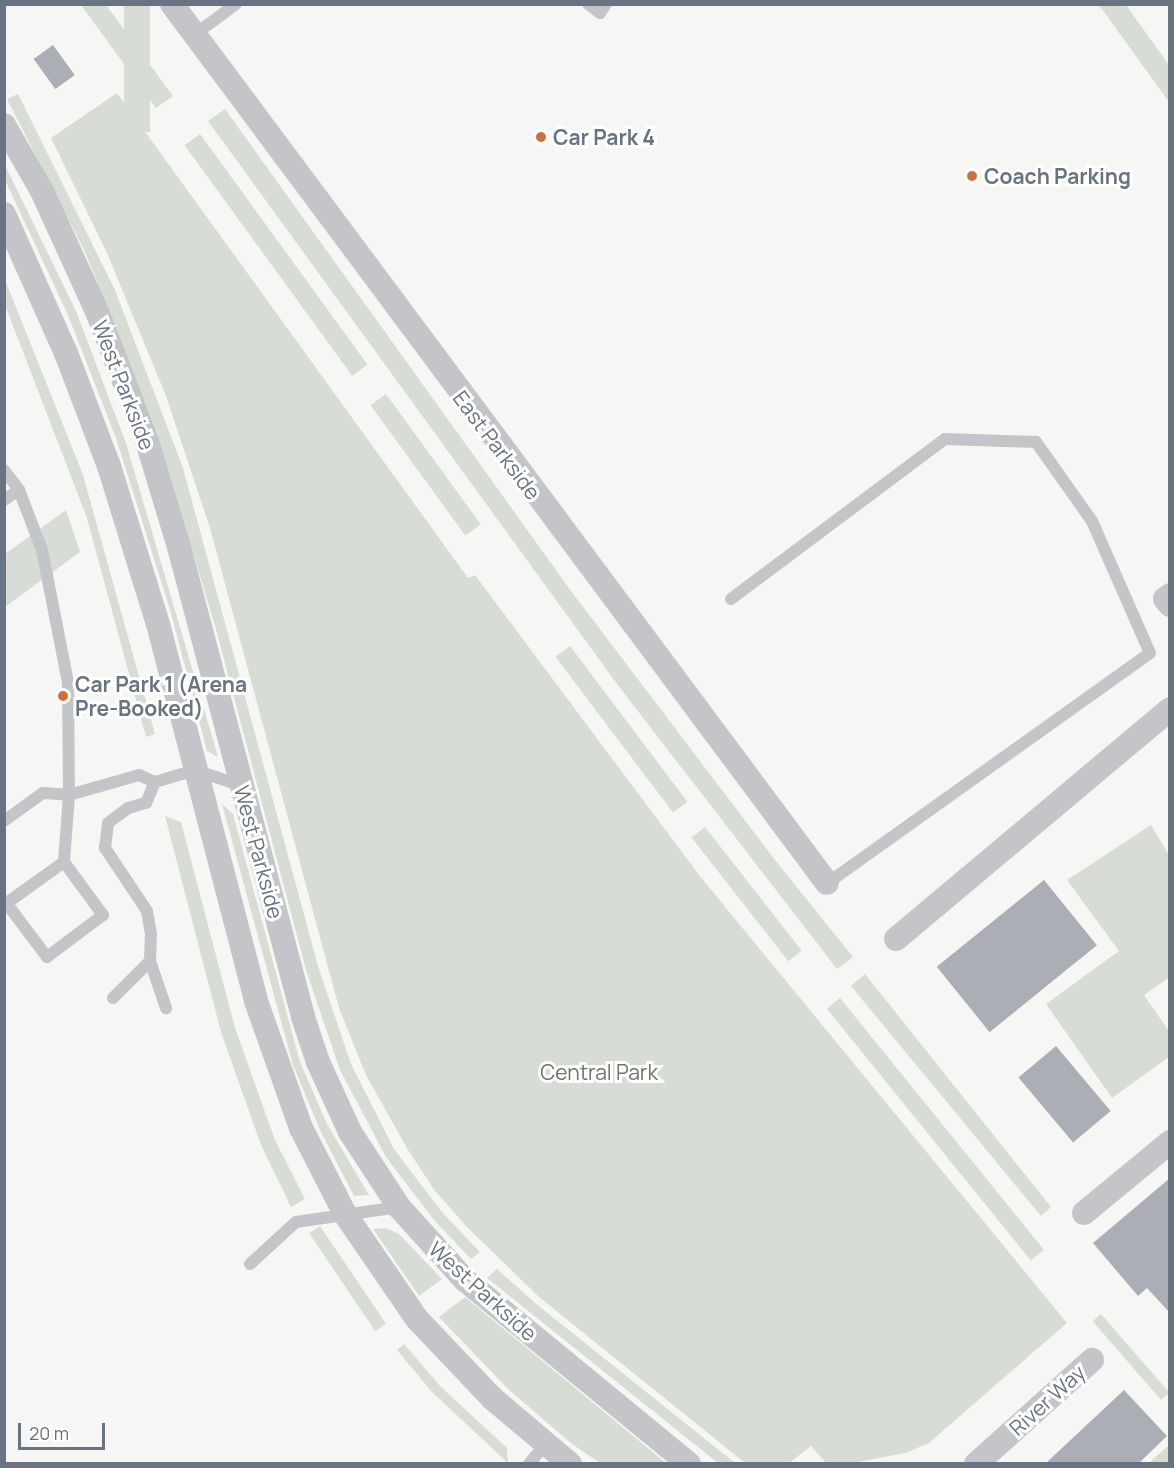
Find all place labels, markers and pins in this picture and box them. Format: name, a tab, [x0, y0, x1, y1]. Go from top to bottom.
place label: Car Park 4	[553, 124, 655, 150]
marker: Car Park 4	[534, 130, 548, 144]
place label: Coach Parking	[984, 163, 1131, 189]
marker: Coach Parking	[965, 169, 979, 183]
place label: Car Park 1 (Arena Pre-Booked)	[75, 671, 247, 721]
marker: Car Park 1 (Arena Pre-Booked)	[56, 689, 70, 703]

